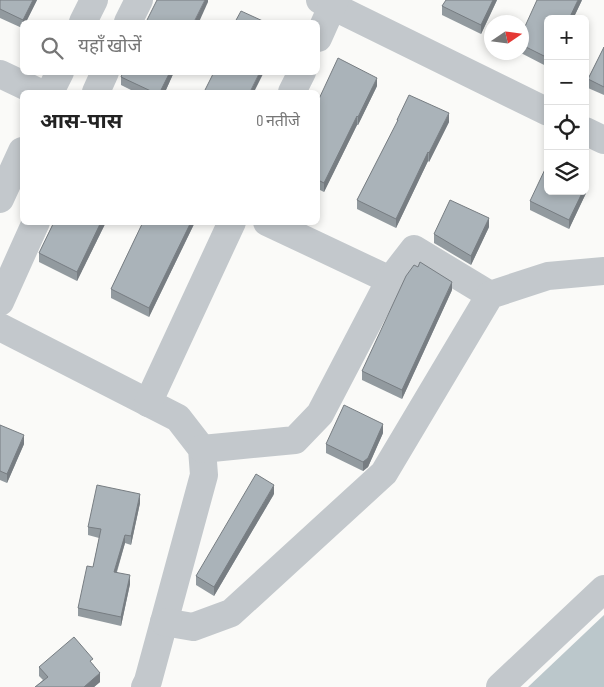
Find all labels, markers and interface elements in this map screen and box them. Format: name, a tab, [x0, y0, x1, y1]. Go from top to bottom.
north arrow	[484, 15, 529, 60]
map controls	[544, 15, 589, 195]
button: +	[544, 15, 589, 60]
search box	[20, 20, 320, 75]
icon: search	[38, 34, 66, 62]
text: यहाँ खोजें	[78, 35, 142, 58]
button: −	[544, 60, 589, 105]
button: locate	[544, 105, 589, 150]
text: आस-पास	[40, 109, 122, 134]
text: 0 नतीजे	[256, 112, 300, 131]
button: layers	[544, 150, 589, 195]

